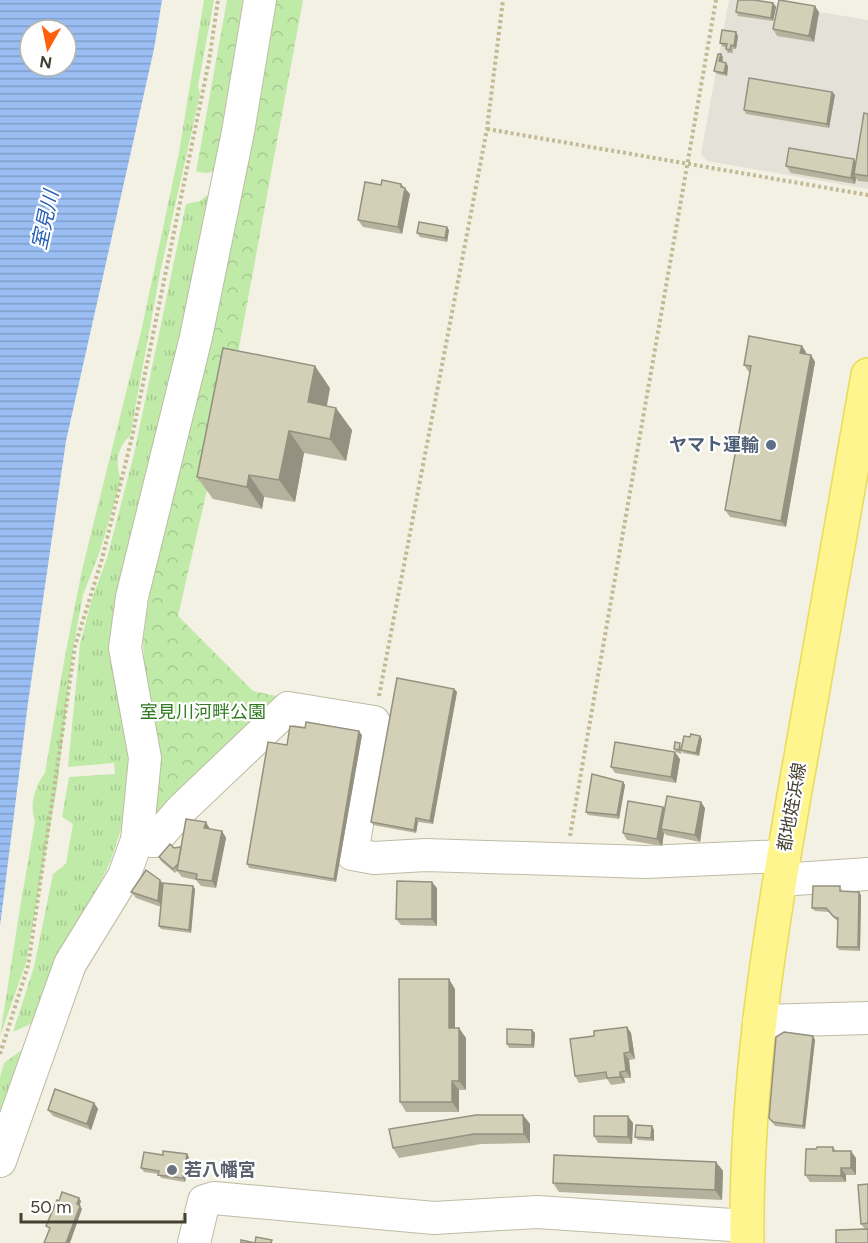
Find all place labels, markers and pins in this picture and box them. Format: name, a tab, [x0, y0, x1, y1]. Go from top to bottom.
place label: ヤマト運輸	[669, 434, 759, 456]
marker: ヤマト運輸	[764, 438, 778, 452]
place label: 若八幡宮	[184, 1159, 256, 1181]
marker: 若八幡宮	[165, 1163, 179, 1177]

